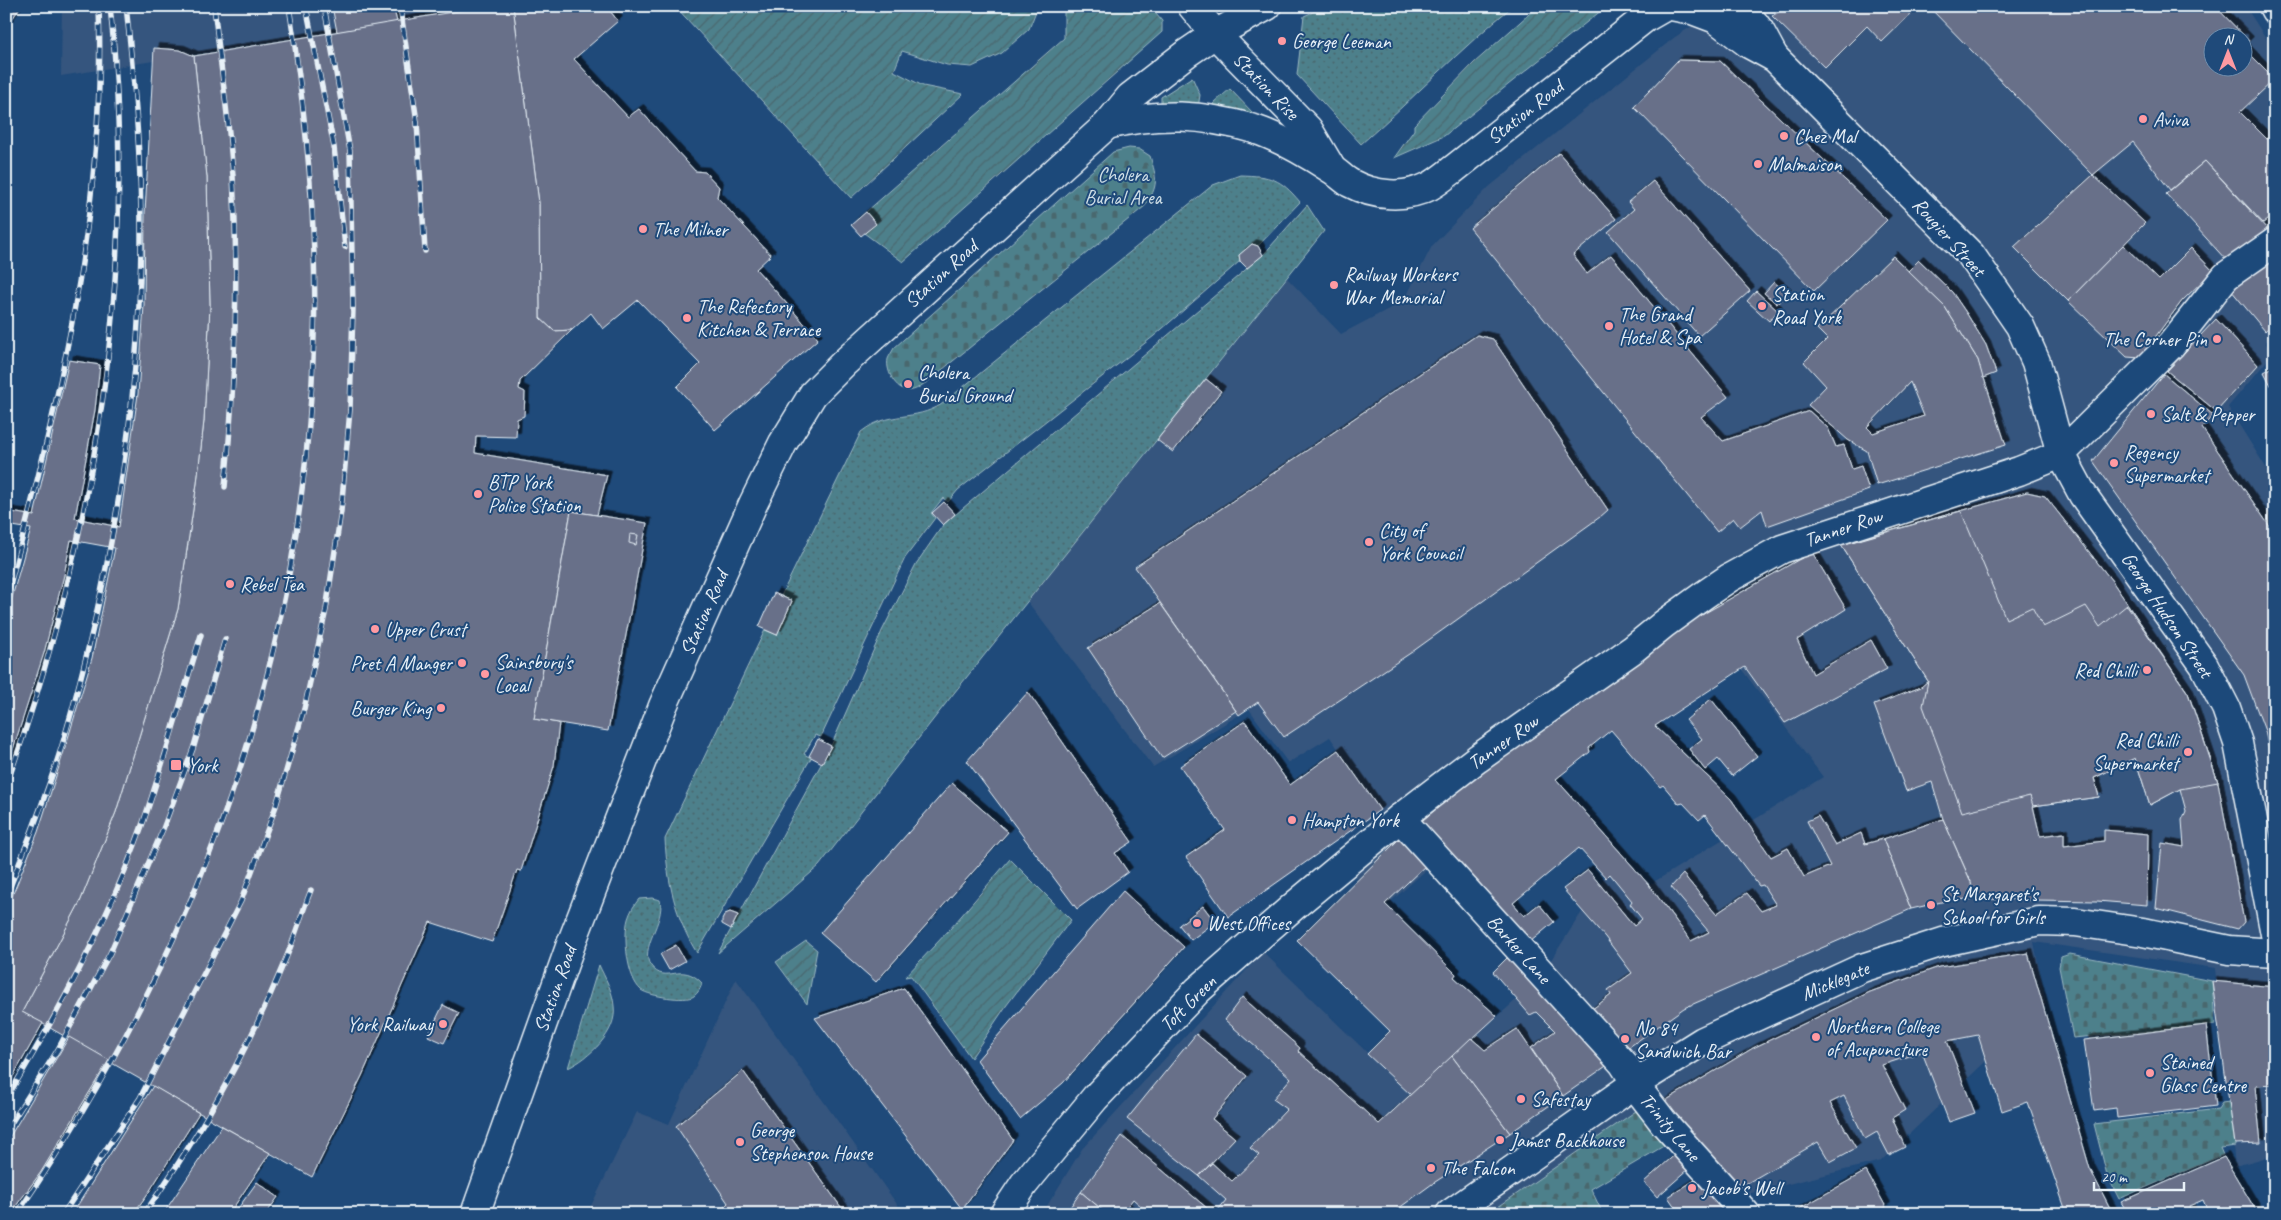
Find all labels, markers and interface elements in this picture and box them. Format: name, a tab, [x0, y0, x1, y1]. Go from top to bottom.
north arrow	[2204, 28, 2254, 78]
place label: George Leeman	[1292, 29, 1392, 54]
text: N	[2224, 31, 2235, 48]
marker: George Leeman	[1276, 35, 1288, 47]
street label: Station Rise	[1228, 47, 1305, 126]
street label: Station Road	[1482, 72, 1571, 150]
place label: Aviva	[2153, 107, 2190, 132]
marker: Aviva	[2137, 113, 2149, 125]
place label: Chez Mal	[1794, 124, 1860, 149]
marker: Chez Mal	[1778, 130, 1790, 142]
place label: Malmaison	[1768, 152, 1842, 177]
marker: Malmaison	[1752, 158, 1764, 170]
park label: Cholera Burial Area	[1085, 162, 1163, 210]
street label: Rougier Street	[1907, 192, 1993, 283]
place label: The Milner	[653, 217, 729, 242]
marker: The Milner	[637, 223, 649, 235]
street label: Station Road	[899, 232, 985, 313]
place label: Railway Workers War Memorial	[1344, 262, 1459, 310]
marker: Railway Workers War Memorial	[1328, 279, 1340, 291]
place label: Station Road York	[1772, 282, 1842, 330]
place label: The Refectory Kitchen & Terrace	[697, 294, 822, 342]
marker: Station Road York	[1756, 300, 1768, 312]
place label: The Grand Hotel & Spa	[1619, 302, 1702, 350]
marker: The Refectory Kitchen & Terrace	[681, 312, 693, 324]
marker: The Grand Hotel & Spa	[1603, 320, 1615, 332]
place label: The Corner Pin	[2103, 327, 2208, 352]
marker: The Corner Pin	[2211, 333, 2223, 345]
place label: Cholera Burial Ground	[918, 360, 1015, 408]
marker: Cholera Burial Ground	[902, 378, 914, 390]
place label: Salt & Pepper	[2161, 402, 2256, 427]
marker: Salt & Pepper	[2145, 408, 2157, 420]
place label: Regency Supermarket	[2124, 440, 2212, 488]
marker: Regency Supermarket	[2108, 457, 2120, 469]
place label: BTP York Police Station	[488, 470, 582, 518]
marker: BTP York Police Station	[472, 488, 484, 500]
street label: Tanner Row	[1801, 503, 1887, 553]
place label: City of York Council	[1379, 518, 1465, 566]
marker: City of York Council	[1363, 536, 1375, 548]
street label: George Hudson Street	[2116, 547, 2220, 685]
street label: Station Road	[674, 564, 735, 659]
place label: Rebel Tea	[240, 572, 305, 597]
marker: Rebel Tea	[224, 578, 236, 590]
place label: Upper Crust	[385, 617, 469, 642]
marker: Upper Crust	[369, 623, 381, 635]
place label: Sainsbury's Local	[495, 650, 574, 698]
place label: Pret A Manger	[350, 651, 454, 676]
marker: Pret A Manger	[456, 657, 468, 669]
place label: Red Chilli	[2074, 658, 2139, 683]
marker: Red Chilli	[2141, 664, 2153, 676]
marker: Sainsbury's Local	[479, 668, 491, 680]
place label: Burger King	[351, 696, 433, 721]
marker: Burger King	[435, 702, 447, 714]
street label: Tanner Row	[1463, 708, 1545, 775]
place label: Red Chilli Supermarket	[2093, 728, 2181, 776]
marker: Red Chilli Supermarket	[2182, 746, 2194, 758]
place label: York	[187, 753, 219, 778]
marker: York	[169, 758, 183, 772]
place label: Hampton York	[1302, 808, 1400, 833]
marker: Hampton York	[1286, 814, 1298, 826]
place label: St Margaret's School for Girls	[1941, 882, 2047, 930]
marker: St Margaret's School for Girls	[1925, 899, 1937, 911]
street label: Barker Lane	[1481, 909, 1558, 990]
place label: West Offices	[1207, 911, 1292, 936]
marker: West Offices	[1191, 917, 1203, 929]
street label: Station Road	[528, 939, 583, 1036]
street label: Micklegate	[1797, 955, 1874, 1006]
street label: Toft Green	[1154, 969, 1222, 1037]
place label: York Railway	[347, 1012, 434, 1037]
place label: Northern College of Acupuncture	[1826, 1014, 1940, 1062]
place label: No 84 Sandwich Bar	[1635, 1016, 1733, 1064]
marker: York Railway	[437, 1018, 449, 1030]
marker: Northern College of Acupuncture	[1810, 1031, 1822, 1043]
marker: No 84 Sandwich Bar	[1619, 1033, 1631, 1045]
place label: Stained Glass Centre	[2160, 1050, 2248, 1098]
marker: Stained Glass Centre	[2144, 1067, 2156, 1079]
place label: Safestay	[1531, 1087, 1592, 1112]
street label: Trinity Lane	[1634, 1088, 1707, 1168]
marker: Safestay	[1515, 1093, 1527, 1105]
place label: George Stephenson House	[750, 1118, 874, 1166]
place label: James Backhouse	[1509, 1128, 1626, 1153]
marker: James Backhouse	[1494, 1134, 1506, 1146]
marker: George Stephenson House	[734, 1136, 746, 1148]
place label: The Falcon	[1441, 1156, 1516, 1181]
scale bar	[2094, 1160, 2184, 1192]
marker: The Falcon	[1425, 1162, 1437, 1174]
text: 20 m	[2101, 1168, 2128, 1187]
place label: Jacob's Well	[1701, 1176, 1785, 1201]
marker: Jacob's Well	[1686, 1182, 1698, 1194]

